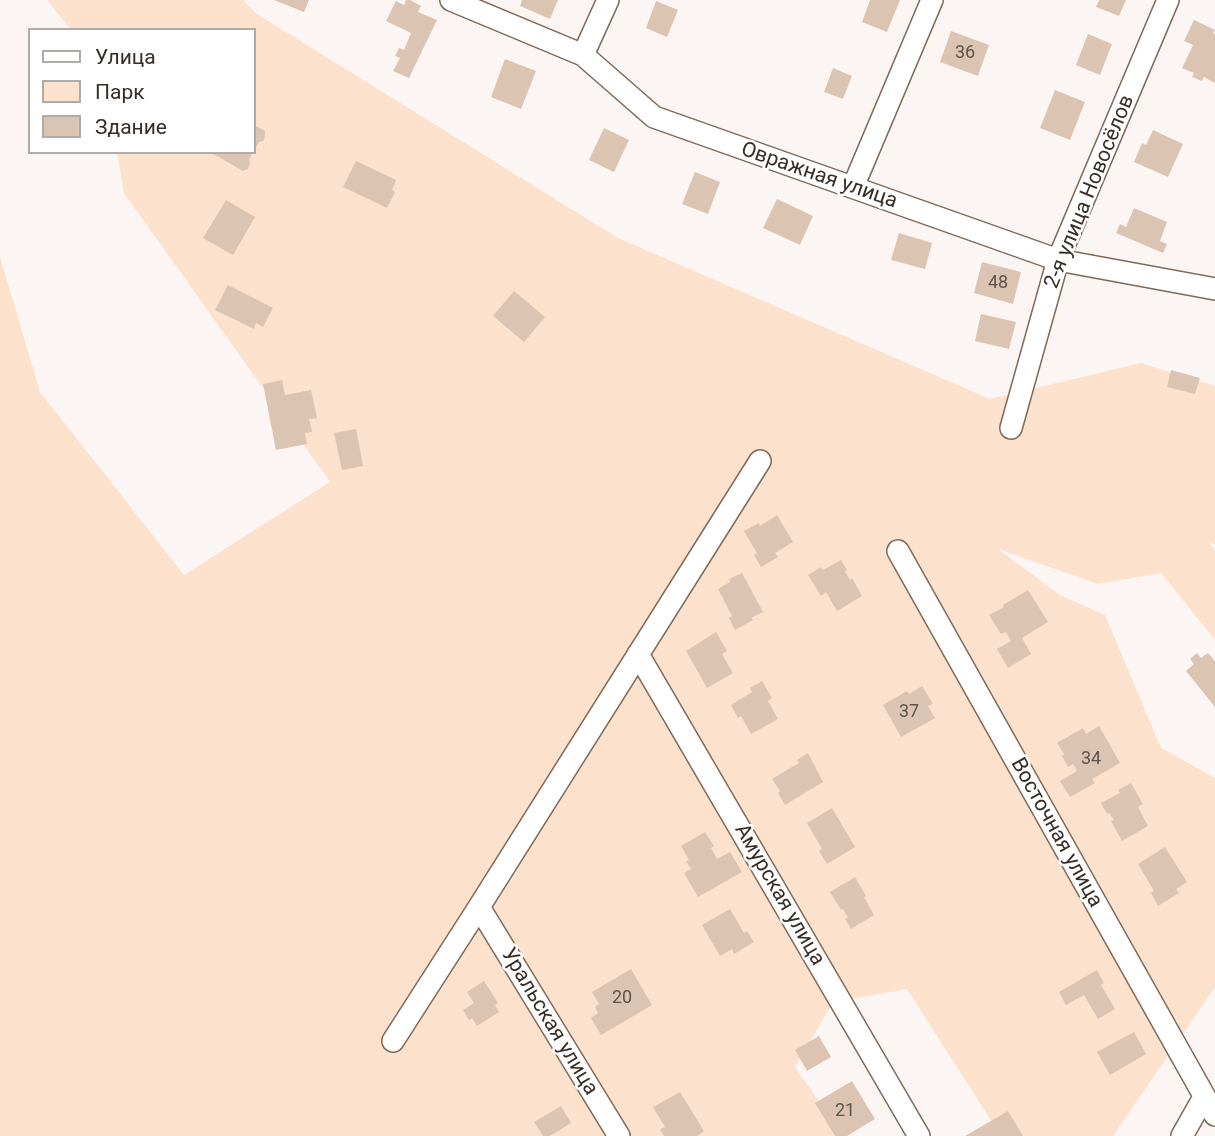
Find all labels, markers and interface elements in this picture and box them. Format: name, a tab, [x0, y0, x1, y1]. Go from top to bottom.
legend	[28, 28, 256, 154]
house number: 36	[955, 42, 975, 64]
text: Улица	[95, 45, 156, 69]
text: Парк	[95, 80, 145, 104]
street label: 2-я улица Новосёлов	[1040, 92, 1140, 292]
text: Здание	[95, 115, 167, 139]
street label: Овражная улица	[738, 137, 900, 215]
house number: 48	[988, 272, 1008, 294]
house number: 37	[899, 701, 919, 723]
house number: 34	[1081, 748, 1101, 770]
street label: Восточная улица	[1004, 754, 1108, 912]
street label: Амурская улица	[728, 820, 830, 970]
street label: Уральская улица	[495, 944, 603, 1100]
house number: 20	[612, 987, 632, 1009]
house number: 21	[835, 1100, 855, 1122]

